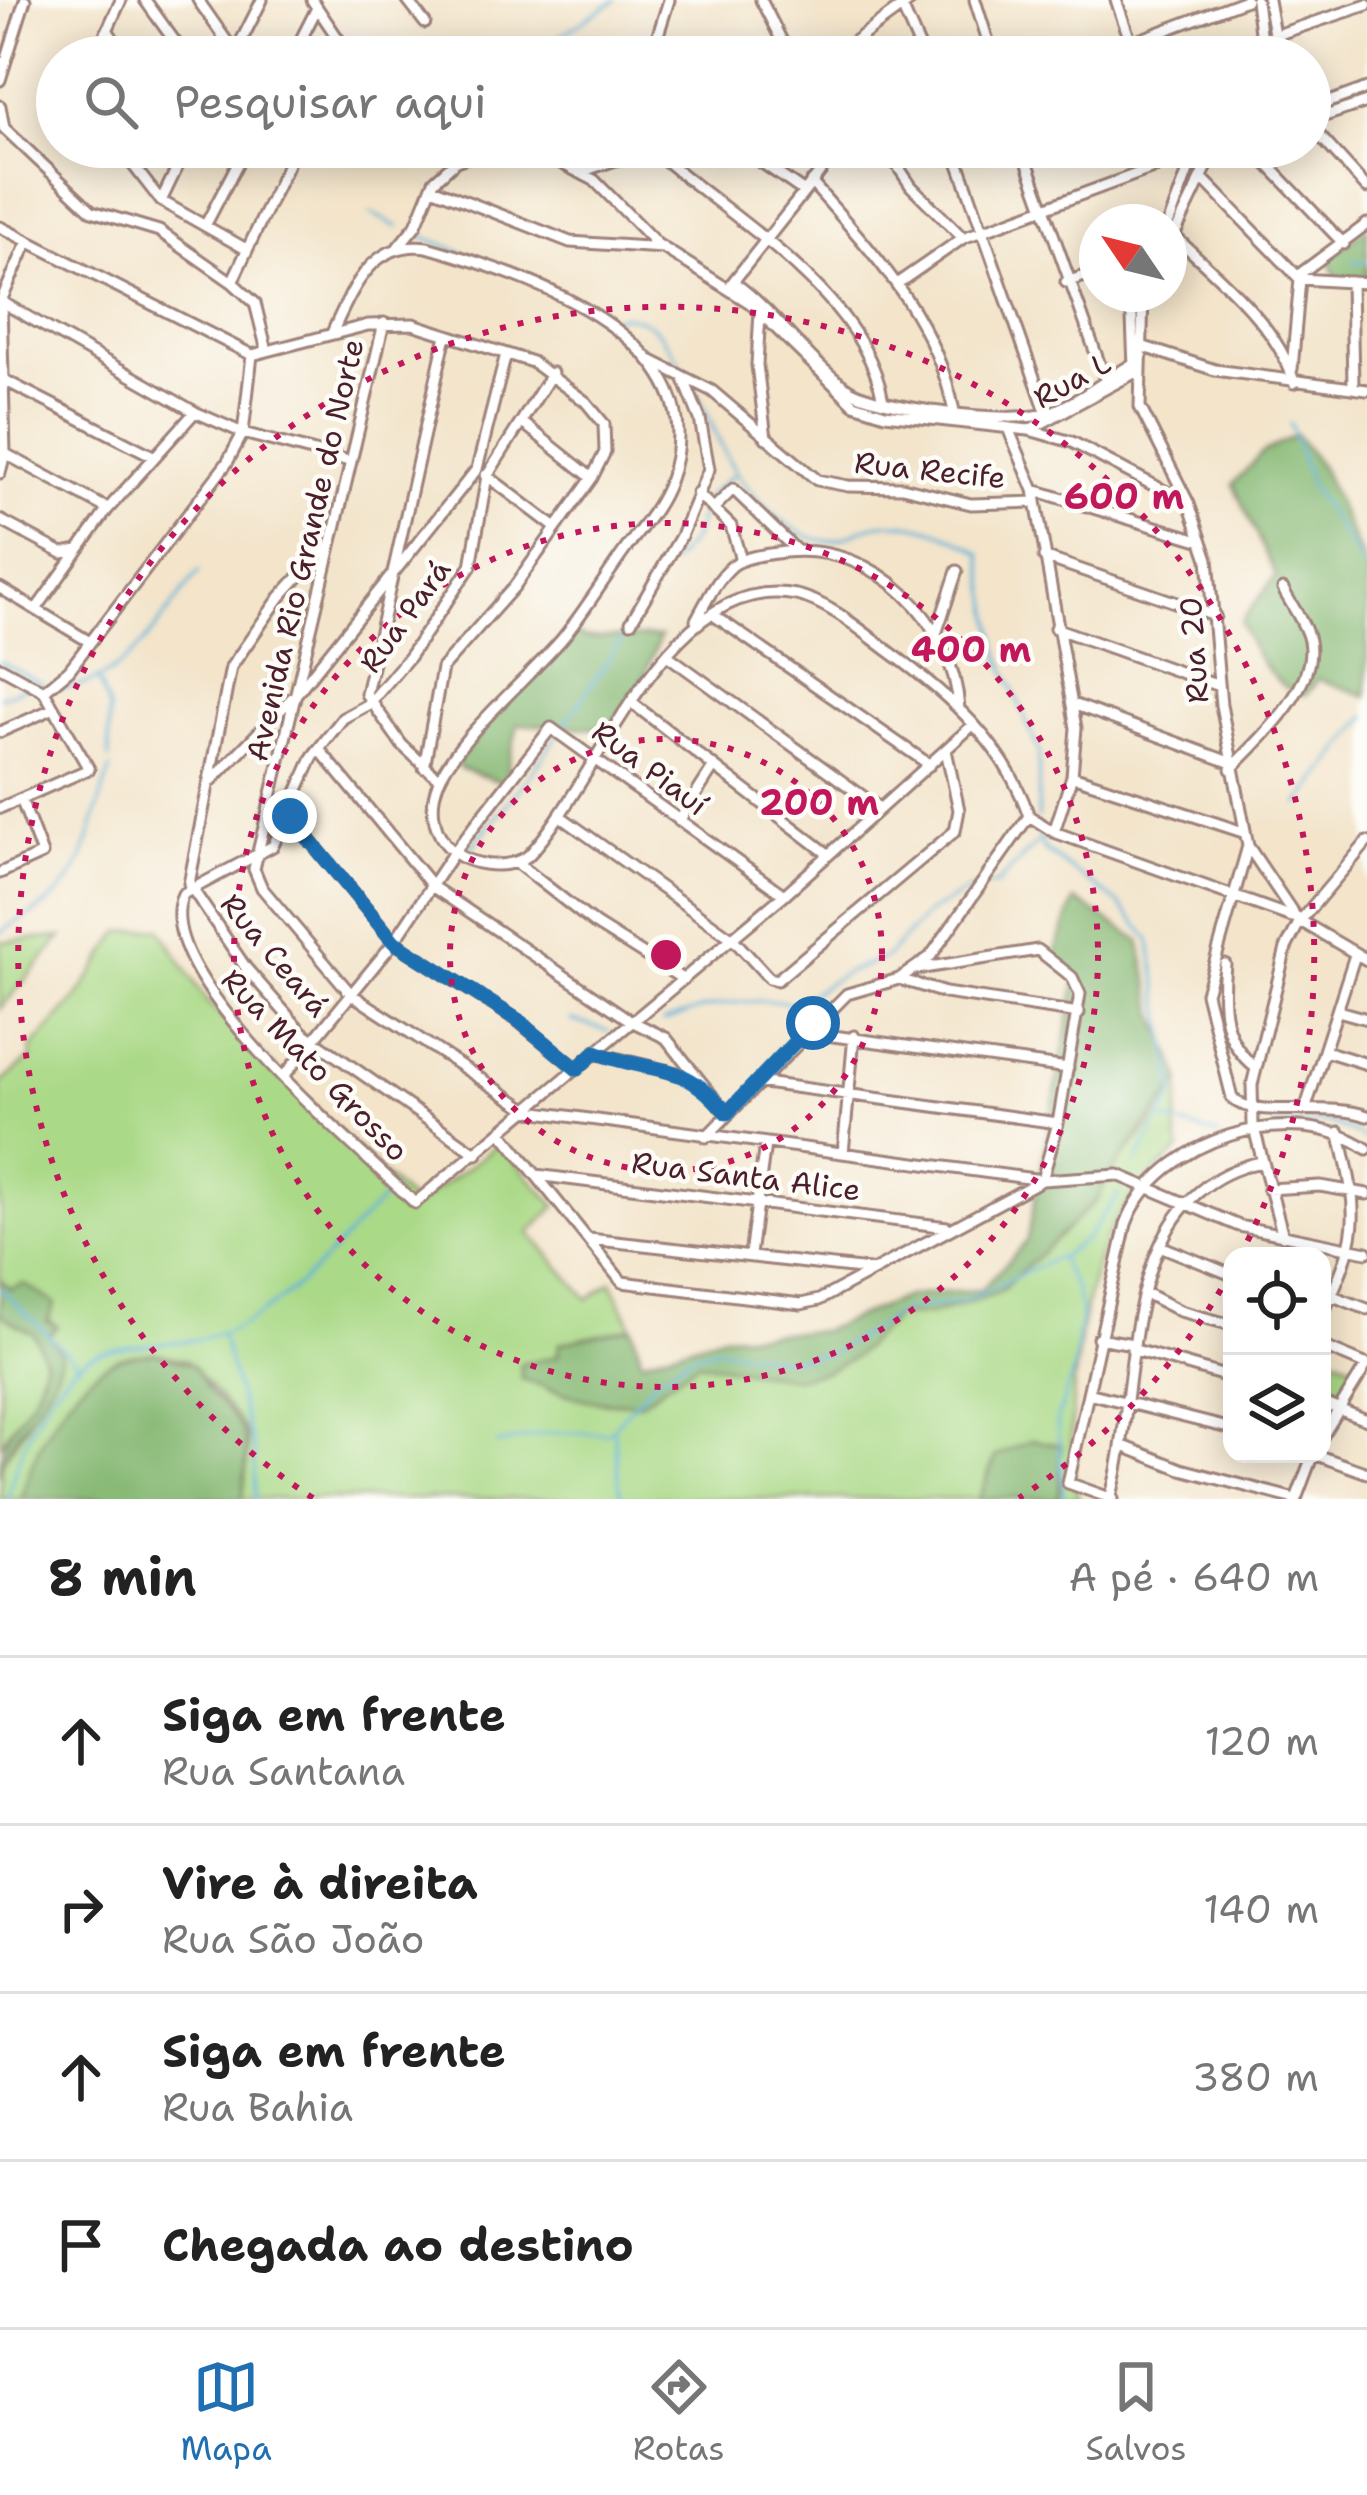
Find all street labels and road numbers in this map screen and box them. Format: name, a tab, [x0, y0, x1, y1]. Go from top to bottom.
street label: Avenida Rio Grande do Norte	[236, 335, 374, 765]
street label: Rua L	[1026, 342, 1118, 418]
street label: Rua Recife	[852, 442, 1008, 498]
street label: Rua Pará	[350, 551, 460, 681]
street label: Rua 20	[1170, 595, 1218, 705]
street label: Rua Piauí	[584, 711, 717, 825]
street label: Rua Ceará	[211, 885, 339, 1026]
street label: Rua Mato Grosso	[212, 960, 418, 1170]
street label: Rua Santa Alice	[629, 1142, 863, 1210]

